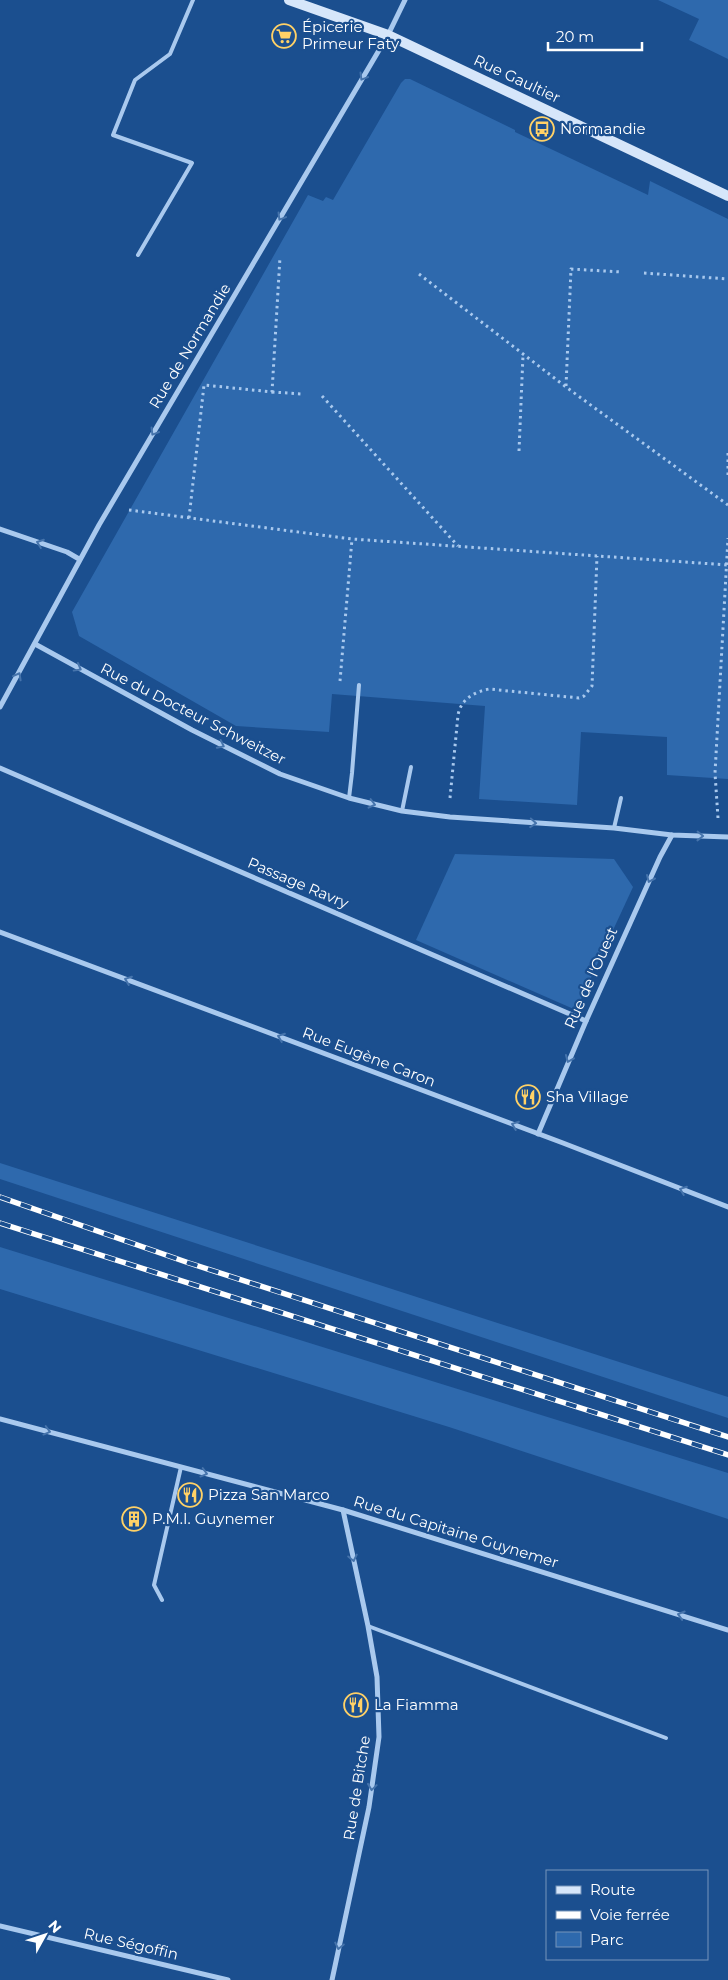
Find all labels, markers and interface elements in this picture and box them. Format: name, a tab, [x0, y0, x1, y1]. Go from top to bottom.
place label: Épicerie Primeur Faty	[302, 17, 400, 53]
scale bar	[548, 20, 642, 52]
supermarket icon: Épicerie Primeur Faty	[271, 23, 297, 49]
text: 20 m	[556, 27, 594, 46]
street label: Rue Gaultier	[471, 50, 564, 107]
one-way arrow	[360, 71, 370, 80]
bus stop icon: Normandie	[529, 116, 555, 142]
place label: Normandie	[560, 119, 646, 138]
one-way arrow	[277, 211, 287, 220]
street label: Rue de Normandie	[145, 280, 234, 412]
one-way arrow	[150, 426, 160, 435]
one-way arrow	[36, 539, 45, 549]
street label: Rue du Docteur Schweitzer	[97, 658, 289, 769]
one-way arrow	[72, 662, 81, 672]
one-way arrow	[11, 672, 21, 681]
one-way arrow	[216, 739, 225, 749]
one-way arrow	[367, 798, 376, 809]
one-way arrow	[529, 817, 537, 828]
one-way arrow	[696, 830, 704, 841]
street label: Passage Ravry	[245, 853, 352, 913]
one-way arrow	[646, 874, 656, 883]
street label: Rue de l'Ouest	[560, 924, 621, 1031]
one-way arrow	[125, 976, 133, 986]
street label: Rue Eugène Caron	[300, 1022, 438, 1091]
one-way arrow	[277, 1033, 285, 1043]
one-way arrow	[565, 1054, 576, 1063]
restaurant icon: Sha Village	[515, 1084, 541, 1110]
place label: Sha Village	[546, 1087, 629, 1106]
one-way arrow	[511, 1121, 519, 1131]
one-way arrow	[679, 1186, 687, 1196]
one-way arrow	[43, 1426, 51, 1436]
one-way arrow	[200, 1467, 209, 1478]
restaurant icon: Pizza San Marco	[177, 1482, 203, 1508]
place label: Pizza San Marco	[208, 1485, 330, 1504]
street label: Rue du Capitaine Guynemer	[351, 1491, 561, 1572]
building icon: P.M.I. Guynemer	[121, 1506, 147, 1532]
place label: P.M.I. Guynemer	[152, 1509, 275, 1528]
one-way arrow	[347, 1553, 358, 1562]
one-way arrow	[678, 1611, 686, 1621]
restaurant icon: La Fiamma	[343, 1692, 369, 1718]
place label: La Fiamma	[374, 1695, 459, 1714]
street label: Rue de Bitche	[339, 1734, 374, 1842]
one-way arrow	[367, 1783, 378, 1791]
legend	[546, 1870, 708, 1960]
text: Route	[590, 1880, 635, 1899]
text: Voie ferrée	[590, 1905, 670, 1924]
north arrow	[20, 1910, 70, 1960]
text: N	[44, 1917, 65, 1937]
street label: Rue Ségoffin	[82, 1923, 180, 1964]
text: Parc	[590, 1930, 624, 1949]
one-way arrow	[334, 1942, 345, 1951]

